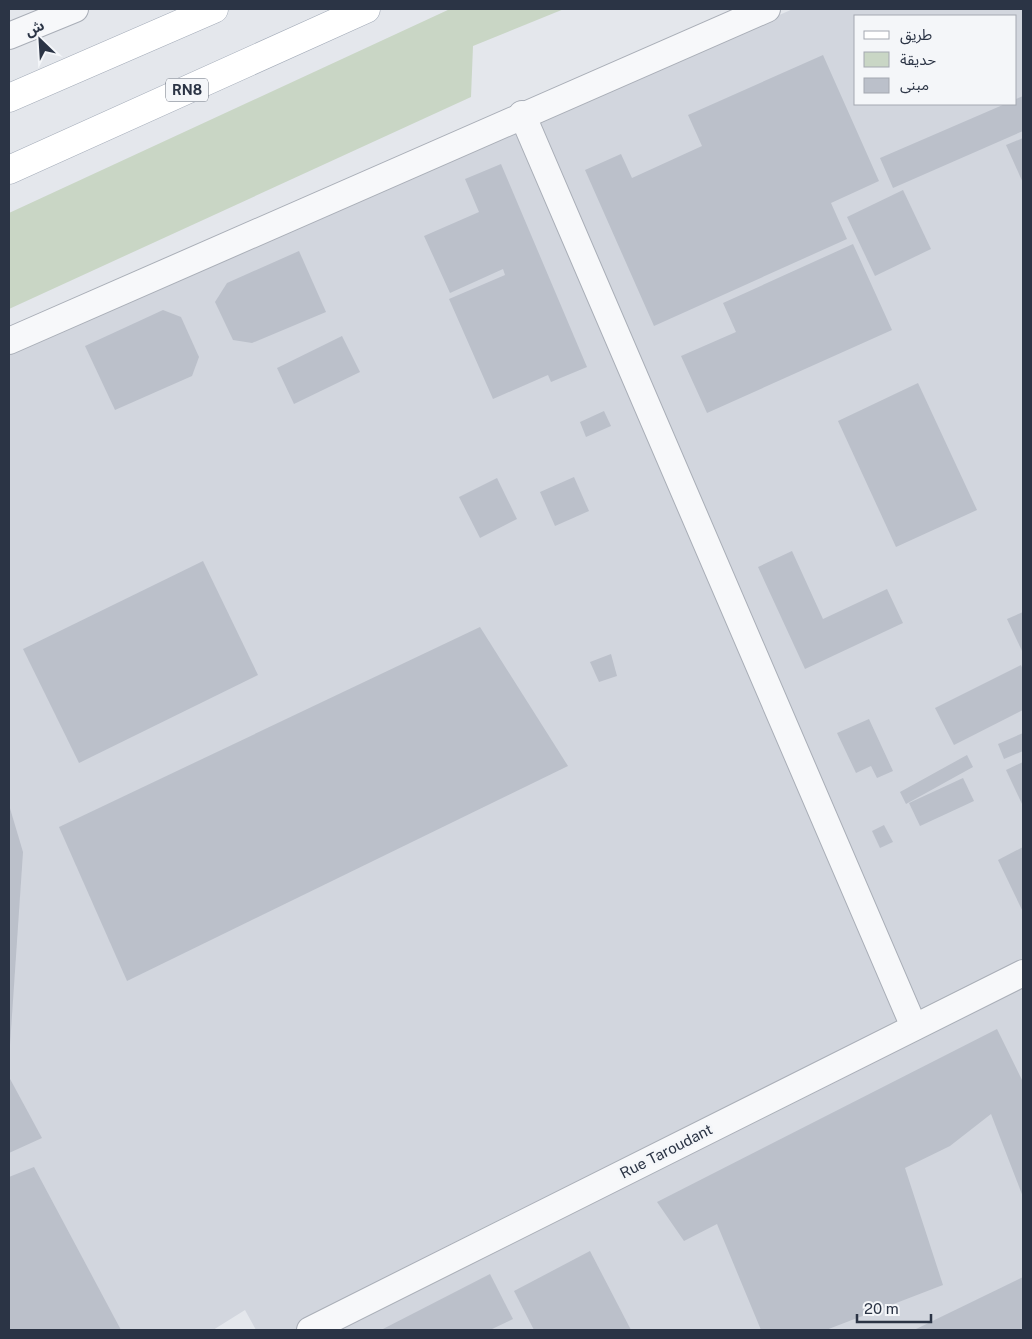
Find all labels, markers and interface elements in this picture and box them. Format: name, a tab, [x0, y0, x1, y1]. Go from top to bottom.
north arrow	[15, 15, 65, 65]
legend	[854, 15, 1017, 105]
text: ش	[22, 17, 47, 40]
text: طريق	[900, 26, 932, 45]
text: حديقة	[900, 51, 936, 68]
text: مبنى	[900, 76, 929, 94]
road number: RN8	[166, 78, 208, 102]
street label: Rue Taroudant	[617, 1120, 715, 1182]
scale bar	[857, 1292, 931, 1324]
text: 20 m	[864, 1300, 899, 1317]

